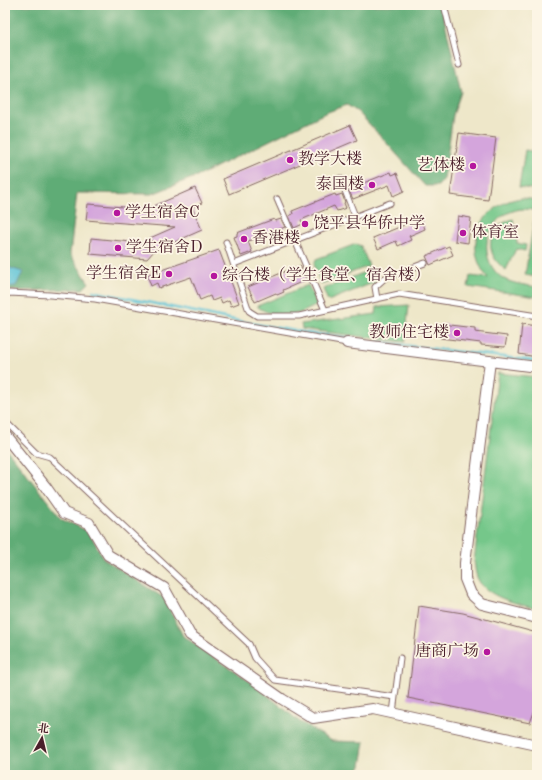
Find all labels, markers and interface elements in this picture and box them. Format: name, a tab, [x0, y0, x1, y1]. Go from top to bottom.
place label: 教学大楼	[298, 150, 362, 168]
marker: 教学大楼	[285, 155, 295, 165]
place label: 艺体楼	[417, 156, 465, 174]
marker: 艺体楼	[468, 161, 478, 171]
place label: 泰国楼	[316, 175, 364, 193]
marker: 泰国楼	[367, 180, 377, 190]
place label: 学生宿舍C	[125, 203, 200, 221]
marker: 学生宿舍C	[112, 208, 122, 218]
place label: 饶平县华侨中学	[313, 214, 425, 232]
marker: 饶平县华侨中学	[300, 219, 310, 229]
place label: 体育室	[471, 223, 519, 241]
marker: 体育室	[458, 228, 468, 238]
place label: 香港楼	[252, 229, 300, 247]
marker: 香港楼	[239, 234, 249, 244]
place label: 学生宿舍D	[126, 238, 202, 256]
marker: 学生宿舍D	[113, 243, 123, 253]
place label: 学生宿舍E	[86, 264, 161, 282]
place label: 综合楼（学生食堂、宿舍楼）	[222, 266, 430, 284]
marker: 学生宿舍E	[164, 269, 174, 279]
marker: 综合楼（学生食堂、宿舍楼）	[209, 271, 219, 281]
place label: 教师住宅楼	[369, 323, 449, 341]
marker: 教师住宅楼	[452, 328, 462, 338]
place label: 唐商广场	[415, 642, 479, 660]
marker: 唐商广场	[482, 647, 492, 657]
north arrow	[22, 718, 62, 758]
text: 北	[37, 722, 50, 736]

